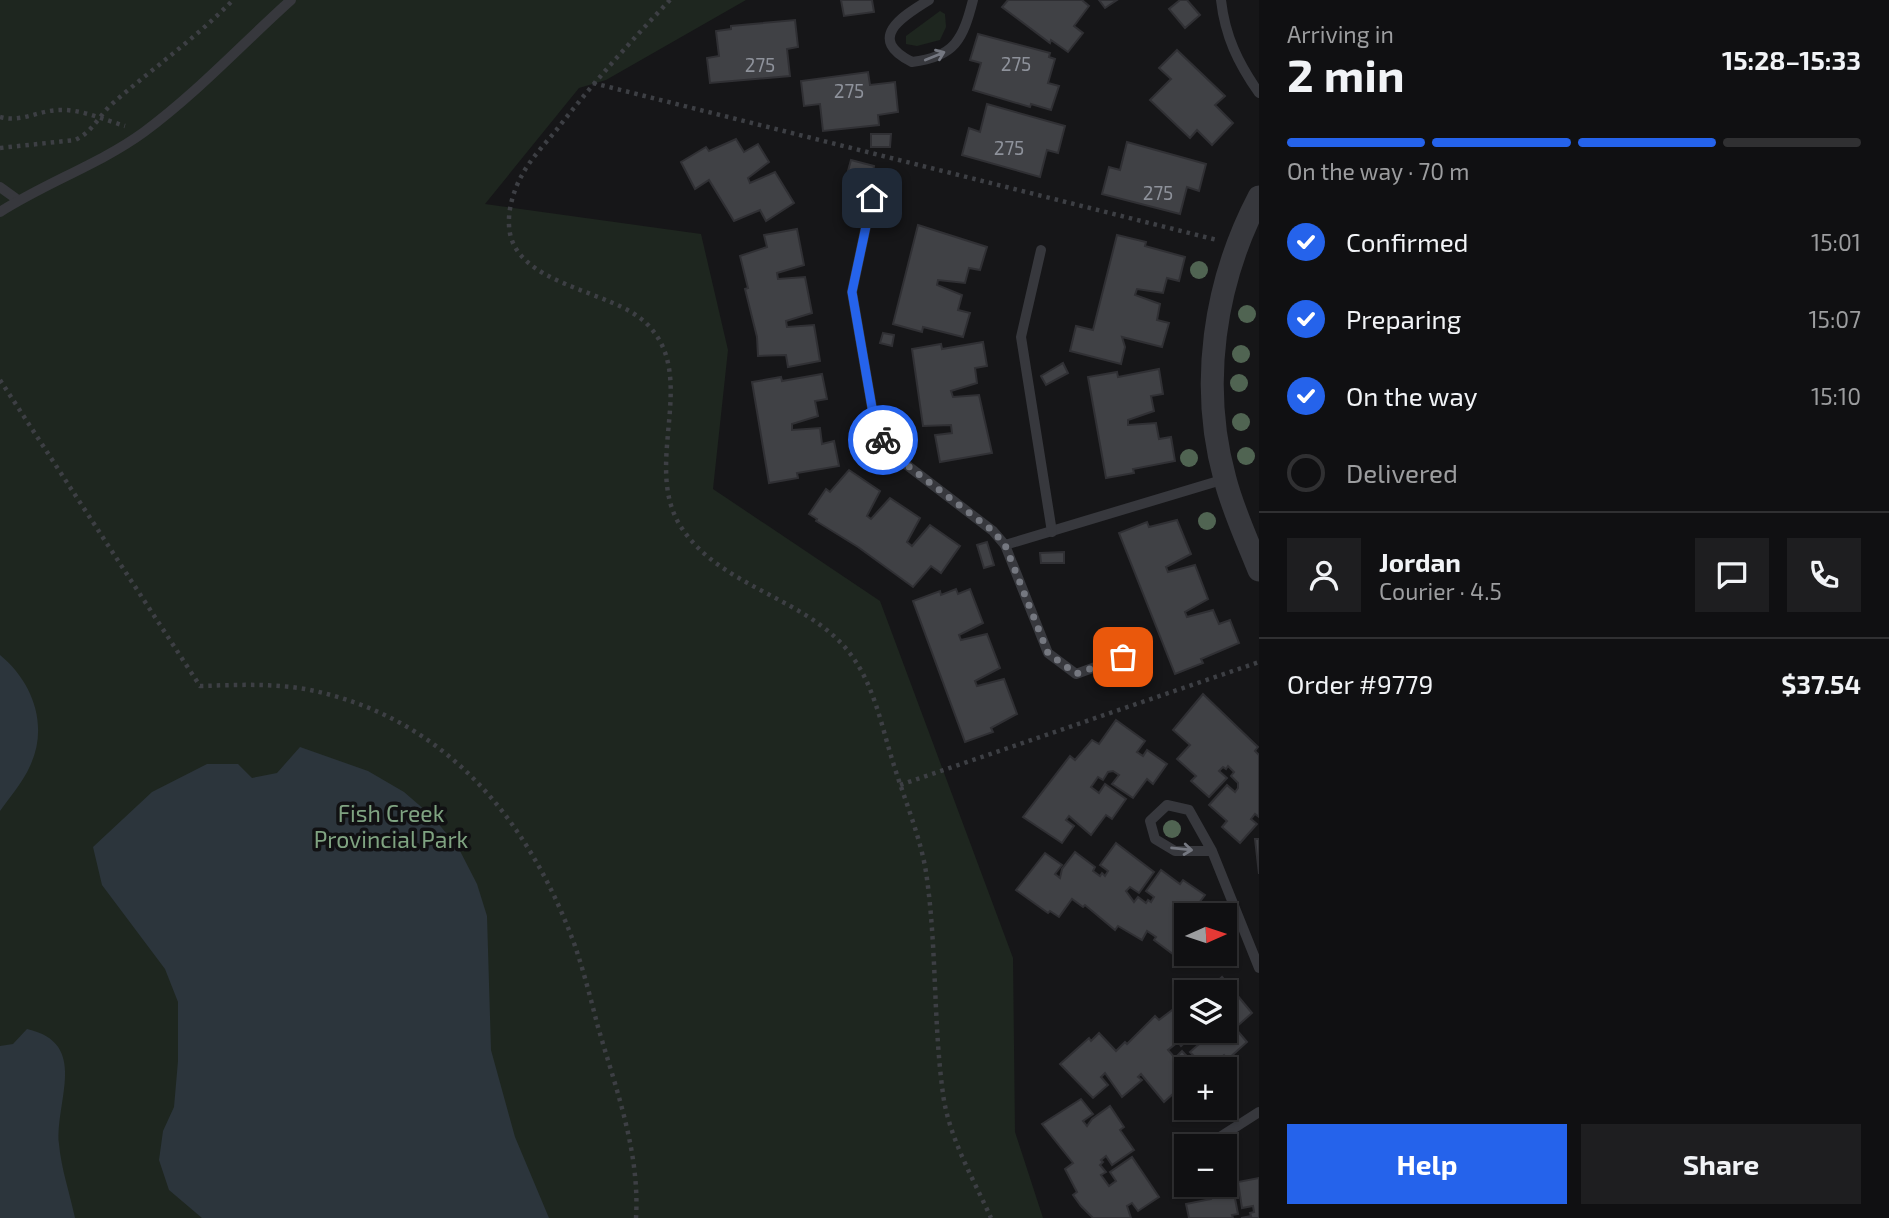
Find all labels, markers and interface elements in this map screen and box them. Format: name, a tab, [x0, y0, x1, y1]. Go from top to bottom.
text: Arriving in	[1287, 20, 1394, 48]
text: 15:28–15:33	[1722, 44, 1861, 75]
text: 2 min	[1287, 46, 1405, 101]
one-way arrow	[924, 48, 945, 61]
house number: 275	[1001, 52, 1031, 75]
house number: 275	[745, 53, 775, 76]
house number: 275	[834, 79, 864, 102]
house number: 275	[994, 136, 1024, 159]
text: On the way · 70 m	[1287, 157, 1469, 185]
pin	[842, 168, 902, 228]
icon: home	[853, 179, 891, 217]
house number: 275	[1143, 181, 1173, 204]
icon: check	[1287, 223, 1325, 261]
text: Confirmed	[1346, 226, 1469, 257]
text: 15:01	[1811, 228, 1861, 256]
icon: check	[1287, 300, 1325, 338]
text: Preparing	[1346, 303, 1461, 334]
text: 15:07	[1808, 305, 1861, 333]
icon: check	[1287, 377, 1325, 415]
text: On the way	[1346, 380, 1477, 411]
text: 15:10	[1811, 382, 1861, 410]
courier	[848, 405, 918, 475]
icon: bike	[864, 421, 902, 459]
text: Delivered	[1346, 457, 1458, 488]
button: person	[1287, 538, 1361, 612]
button: chat	[1695, 538, 1769, 612]
button: phone	[1787, 538, 1861, 612]
text: Jordan	[1379, 546, 1461, 577]
text: Courier · 4.5	[1379, 577, 1502, 605]
pin	[1093, 627, 1153, 687]
icon: bag	[1104, 638, 1142, 676]
text: Order #9779	[1287, 668, 1433, 699]
text: $37.54	[1781, 668, 1861, 699]
park label: Fish Creek Provincial Park	[314, 799, 469, 853]
one-way arrow	[1170, 843, 1193, 856]
north arrow	[1174, 903, 1237, 966]
map controls	[1174, 903, 1237, 1197]
button: layers	[1174, 980, 1237, 1043]
button: +	[1174, 1057, 1237, 1120]
button: Help	[1287, 1124, 1567, 1204]
button: Share	[1581, 1124, 1861, 1204]
button: −	[1174, 1134, 1237, 1197]

